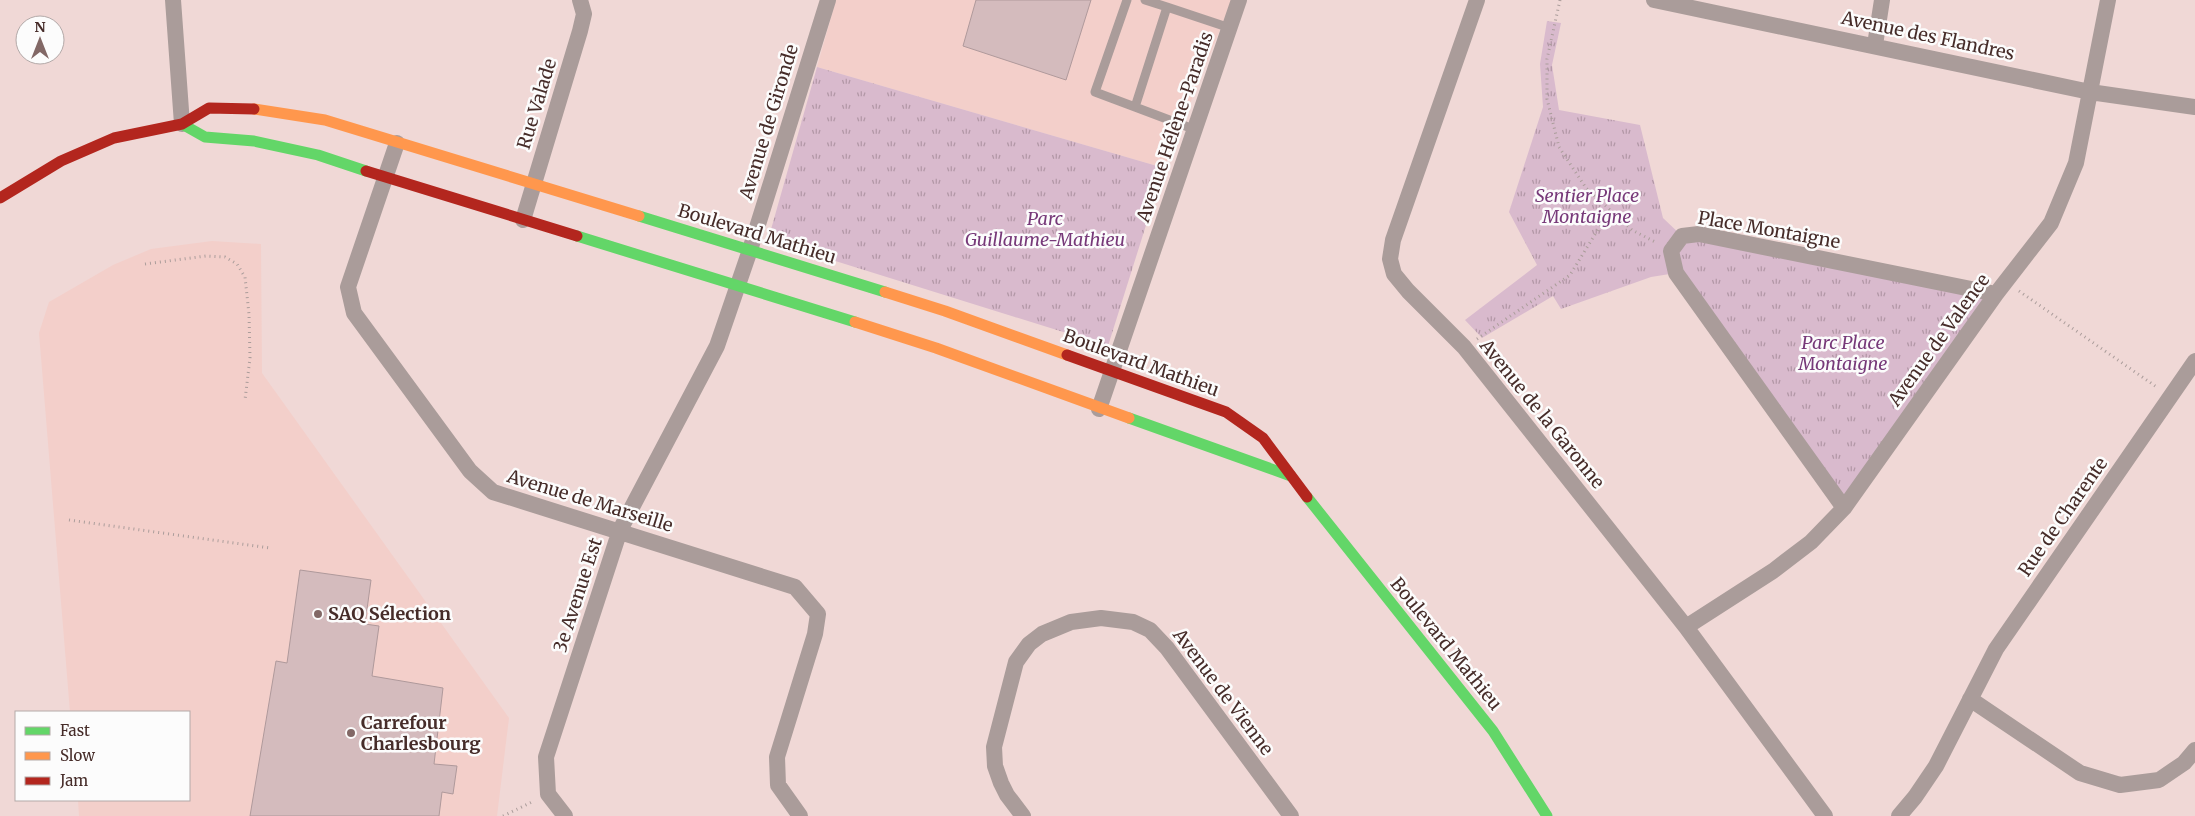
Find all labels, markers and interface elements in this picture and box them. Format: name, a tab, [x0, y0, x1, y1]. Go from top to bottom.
street label: Avenue des Flandres	[1839, 6, 2017, 65]
north arrow	[15, 15, 65, 65]
text: N	[34, 18, 46, 36]
street label: Avenue Hélène-Paradis	[1131, 28, 1218, 226]
street label: Avenue de Gironde	[734, 41, 803, 203]
street label: Rue Valade	[512, 56, 561, 152]
park label: Sentier Place Montaigne	[1535, 184, 1639, 228]
street label: Boulevard Mathieu	[675, 198, 839, 269]
street label: Place Montaigne	[1696, 206, 1842, 253]
park label: Parc Guillaume-Mathieu	[965, 207, 1125, 251]
street label: Avenue de Valence	[1882, 269, 1994, 411]
street label: Boulevard Mathieu	[1060, 324, 1222, 401]
park label: Parc Place Montaigne	[1797, 331, 1888, 375]
street label: Avenue de la Garonne	[1474, 334, 1610, 493]
street label: Rue de Charente	[2013, 453, 2112, 581]
street label: Avenue de Marseille	[504, 464, 676, 537]
street label: 3e Avenue Est	[548, 535, 607, 655]
street label: Boulevard Mathieu	[1386, 573, 1507, 715]
place label: SAQ Sélection	[328, 602, 451, 625]
marker: SAQ Sélection	[312, 608, 324, 620]
street label: Avenue de Vienne	[1168, 623, 1278, 759]
legend	[15, 711, 190, 801]
place label: Carrefour Charlesbourg	[361, 711, 481, 755]
text: Fast	[60, 721, 90, 740]
marker: Carrefour Charlesbourg	[345, 727, 357, 739]
text: Slow	[60, 746, 95, 765]
text: Jam	[59, 771, 88, 790]

